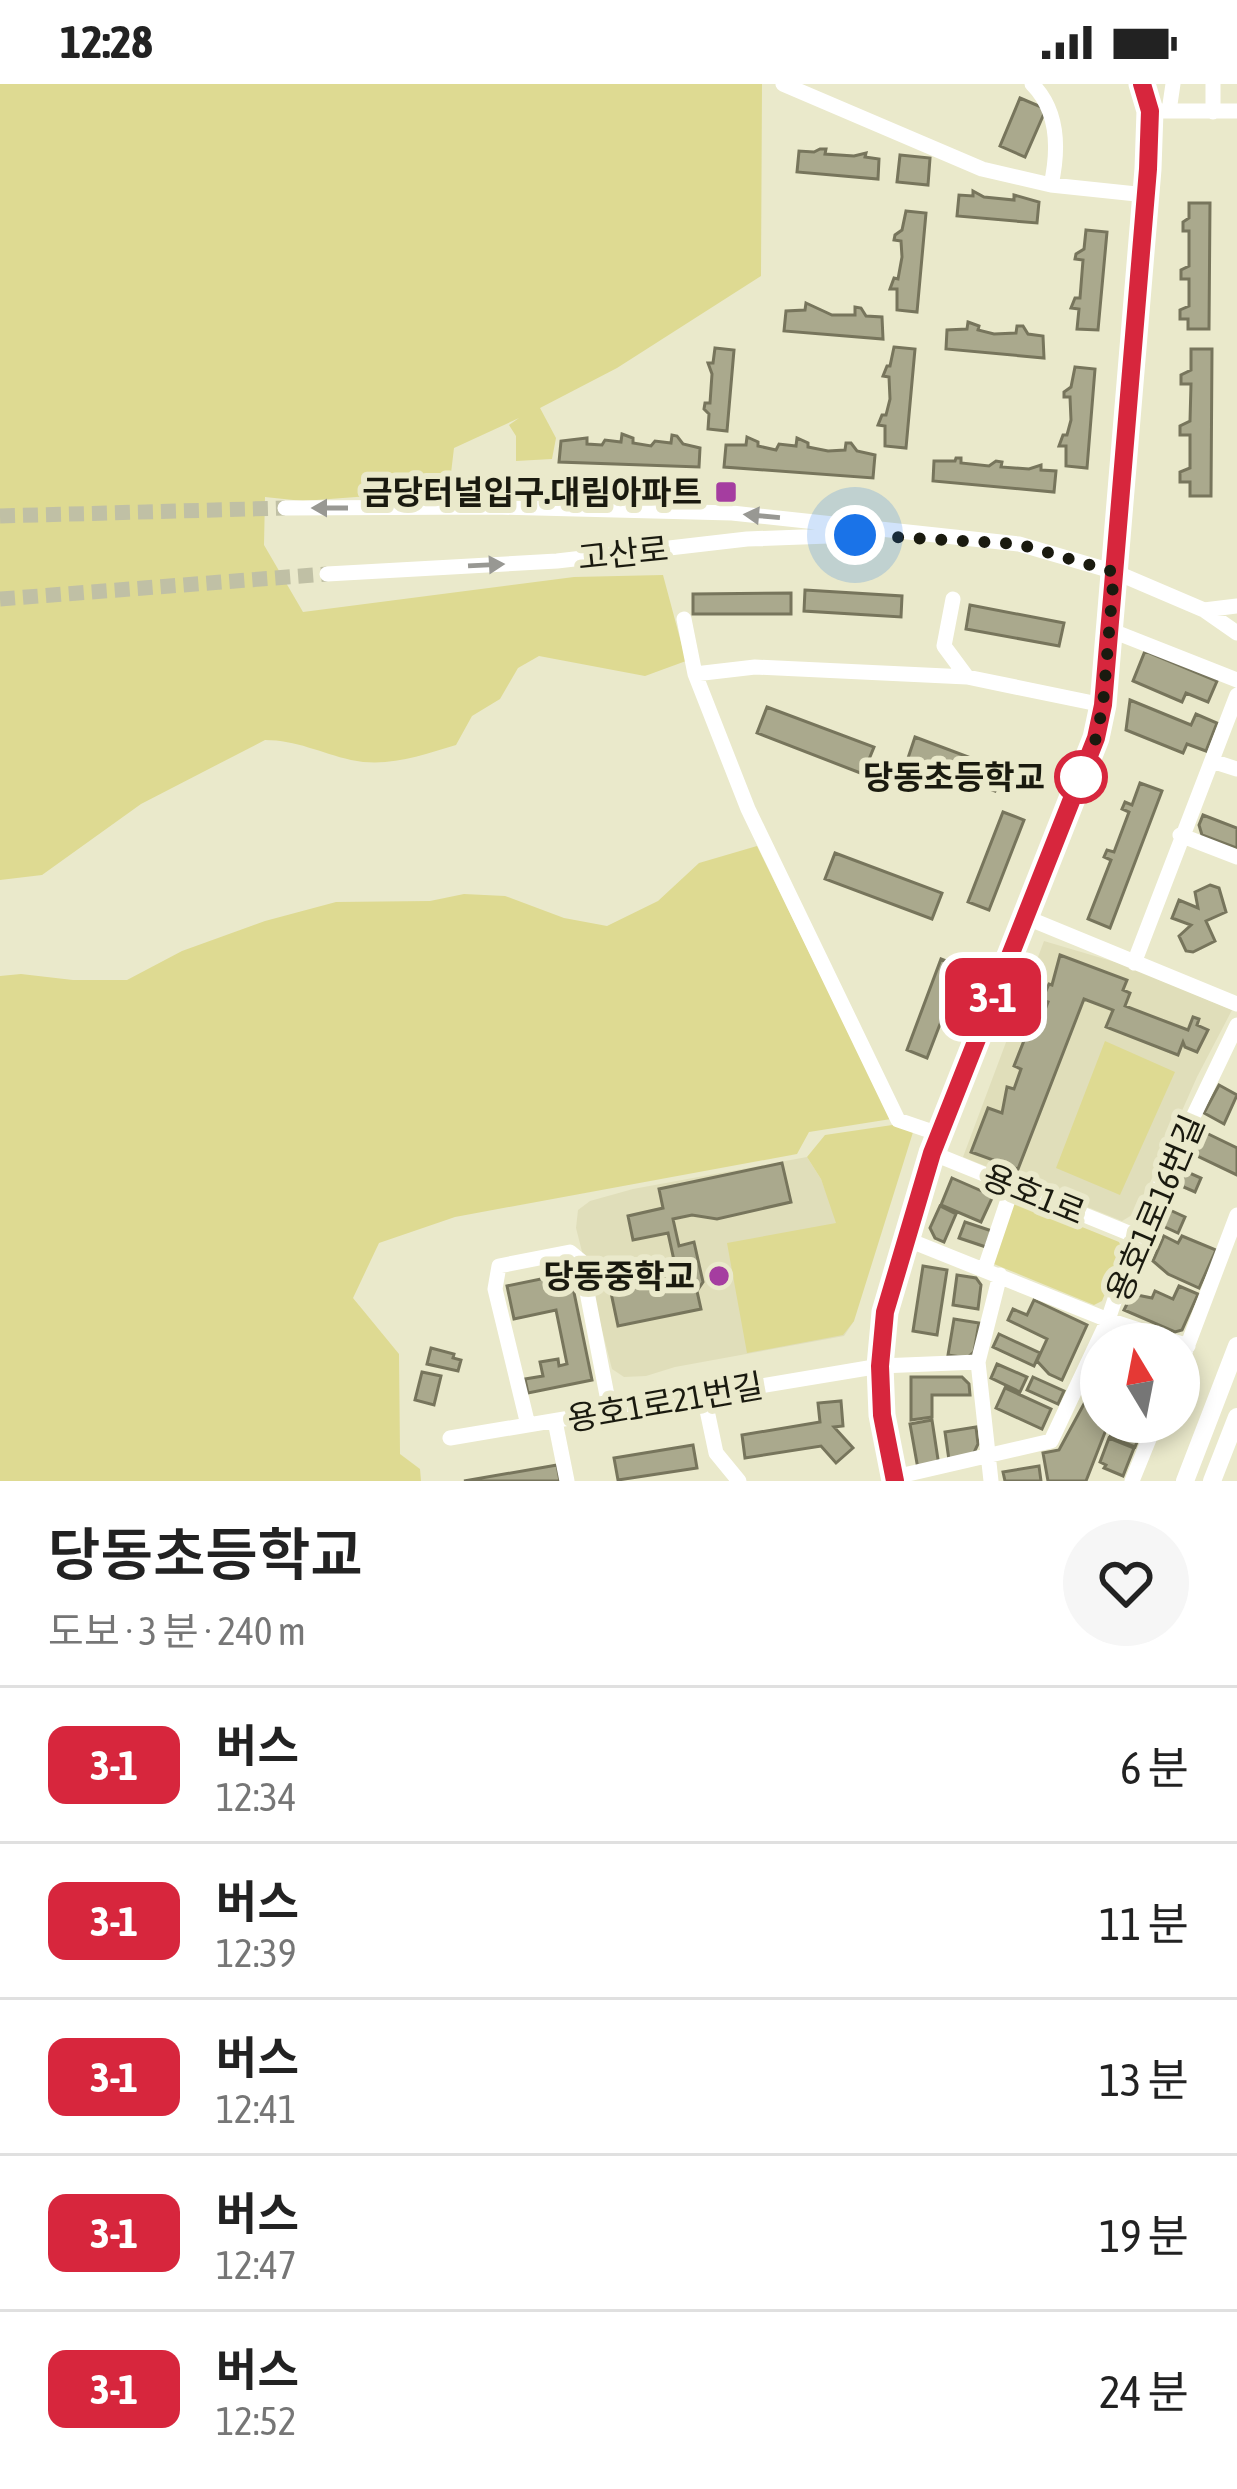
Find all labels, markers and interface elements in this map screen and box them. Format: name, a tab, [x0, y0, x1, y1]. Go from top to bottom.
text: 12:28	[60, 16, 153, 68]
place label: 금당터널입구.대림아파트	[362, 473, 702, 511]
marker: 금당터널입구.대림아파트	[713, 479, 739, 505]
one-way arrow	[310, 498, 348, 518]
your location	[825, 505, 885, 565]
one-way arrow	[742, 506, 780, 525]
street label: 고산로	[576, 529, 670, 577]
one-way arrow	[468, 555, 506, 574]
marker: 당동초등학교	[1056, 752, 1106, 802]
place label: 당동초등학교	[863, 758, 1045, 796]
line badge: 3-1	[924, 958, 1062, 1036]
text: 3-1	[969, 973, 1017, 1021]
street label: 용호1로16번길	[1099, 1109, 1211, 1307]
street label: 용호1로	[977, 1156, 1091, 1232]
place label: 당동중학교	[543, 1257, 695, 1295]
marker: 당동중학교	[706, 1263, 732, 1289]
north arrow	[1080, 1323, 1200, 1443]
map controls	[1080, 1323, 1200, 1443]
street label: 용호1로21번길	[564, 1366, 766, 1438]
button: heart	[1063, 1520, 1189, 1646]
text: 당동초등학교	[48, 1522, 363, 1587]
text: 도보 · 3 분 · 240 m	[48, 1609, 306, 1653]
text: 버스	[216, 1720, 299, 1772]
text: 3-1	[90, 1741, 138, 1789]
text: 6 분	[1120, 1742, 1189, 1794]
text: 12:34	[216, 1775, 296, 1819]
text: 버스	[216, 1876, 299, 1928]
text: 3-1	[90, 1897, 138, 1945]
text: 11 분	[1099, 1898, 1189, 1950]
text: 12:39	[216, 1931, 296, 1975]
text: 버스	[216, 2032, 299, 2084]
text: 3-1	[90, 2053, 138, 2101]
text: 13 분	[1099, 2054, 1189, 2106]
text: 12:41	[216, 2087, 296, 2131]
text: 버스	[216, 2188, 299, 2240]
text: 3-1	[90, 2209, 138, 2257]
text: 19 분	[1099, 2210, 1189, 2262]
text: 12:47	[216, 2243, 296, 2287]
text: 버스	[216, 2344, 299, 2396]
text: 3-1	[90, 2365, 138, 2413]
text: 24 분	[1099, 2366, 1189, 2418]
text: 12:52	[216, 2399, 296, 2443]

